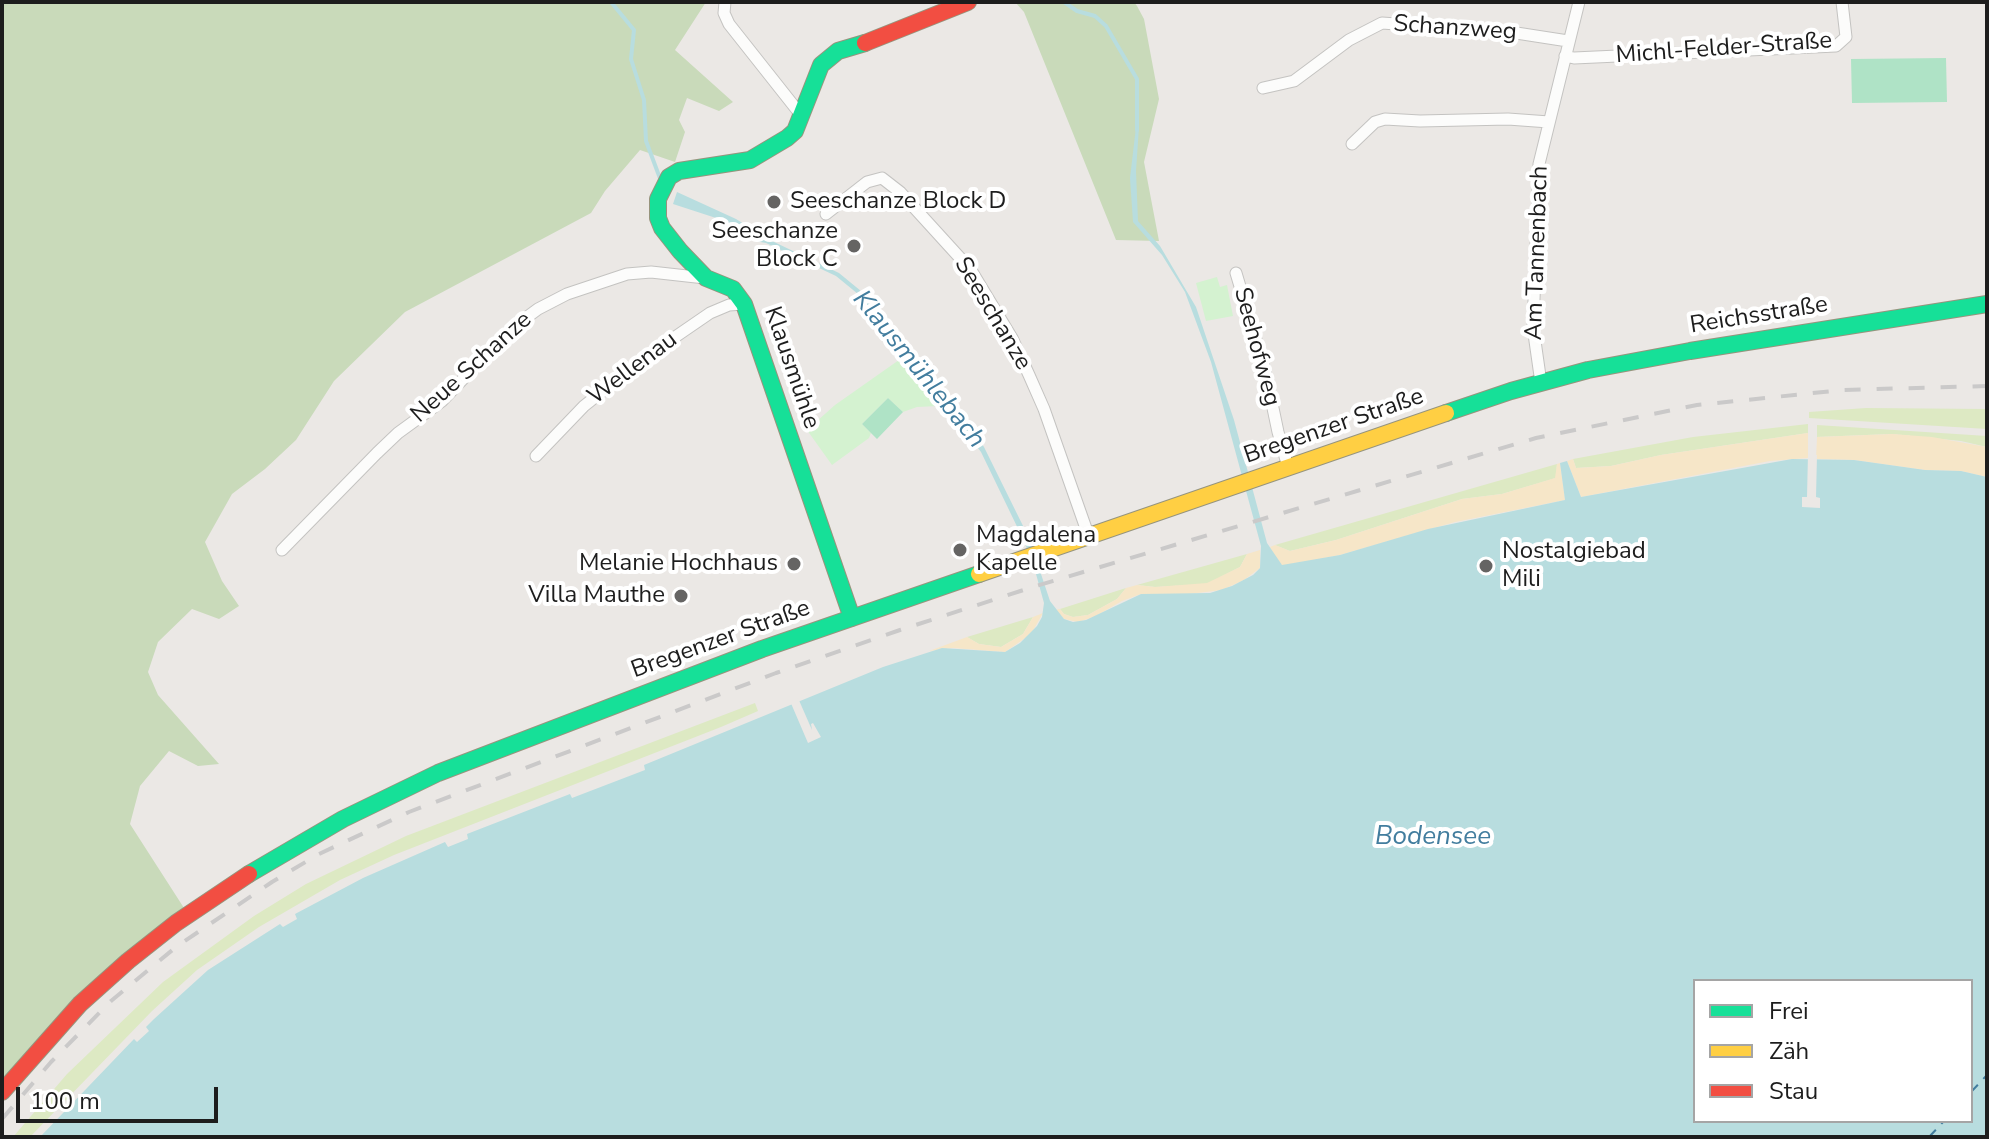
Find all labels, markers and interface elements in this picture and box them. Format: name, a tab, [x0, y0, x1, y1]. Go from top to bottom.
street label: Schanzweg	[1392, 10, 1518, 48]
street label: Michl-Felder-Straße	[1615, 27, 1833, 71]
street label: Am Tannenbach	[1521, 165, 1555, 341]
place label: Seeschanze Block D	[790, 188, 1006, 216]
marker: Seeschanze Block D	[765, 193, 783, 211]
place label: Seeschanze Block C	[711, 218, 838, 274]
marker: Seeschanze Block C	[845, 237, 863, 255]
street label: Seeschanze	[947, 252, 1037, 376]
street label: Seehofweg	[1226, 284, 1286, 410]
water label: Klausmühlebach	[845, 285, 991, 455]
street label: Reichsstraße	[1688, 291, 1830, 341]
street label: Klausmühle	[757, 303, 825, 433]
street label: Neue Schanze	[406, 306, 538, 430]
street label: Wellenau	[583, 326, 683, 412]
street label: Bregenzer Straße	[1240, 383, 1428, 471]
place label: Magdalena Kapelle	[976, 522, 1096, 578]
place label: Nostalgiebad Mili	[1502, 538, 1646, 594]
marker: Magdalena Kapelle	[951, 541, 969, 559]
place label: Melanie Hochhaus	[579, 550, 778, 578]
marker: Melanie Hochhaus	[785, 555, 803, 573]
marker: Nostalgiebad Mili	[1477, 557, 1495, 575]
place label: Villa Mauthe	[528, 582, 665, 610]
marker: Villa Mauthe	[672, 587, 690, 605]
street label: Bregenzer Straße	[628, 594, 814, 686]
water label: Bodensee	[1375, 822, 1491, 854]
legend	[1693, 979, 1973, 1123]
text: Frei	[1769, 995, 1809, 1027]
text: Zäh	[1769, 1035, 1809, 1067]
scale bar	[20, 1071, 222, 1121]
text: Stau	[1769, 1075, 1818, 1107]
text: 100 m	[30, 1085, 100, 1117]

